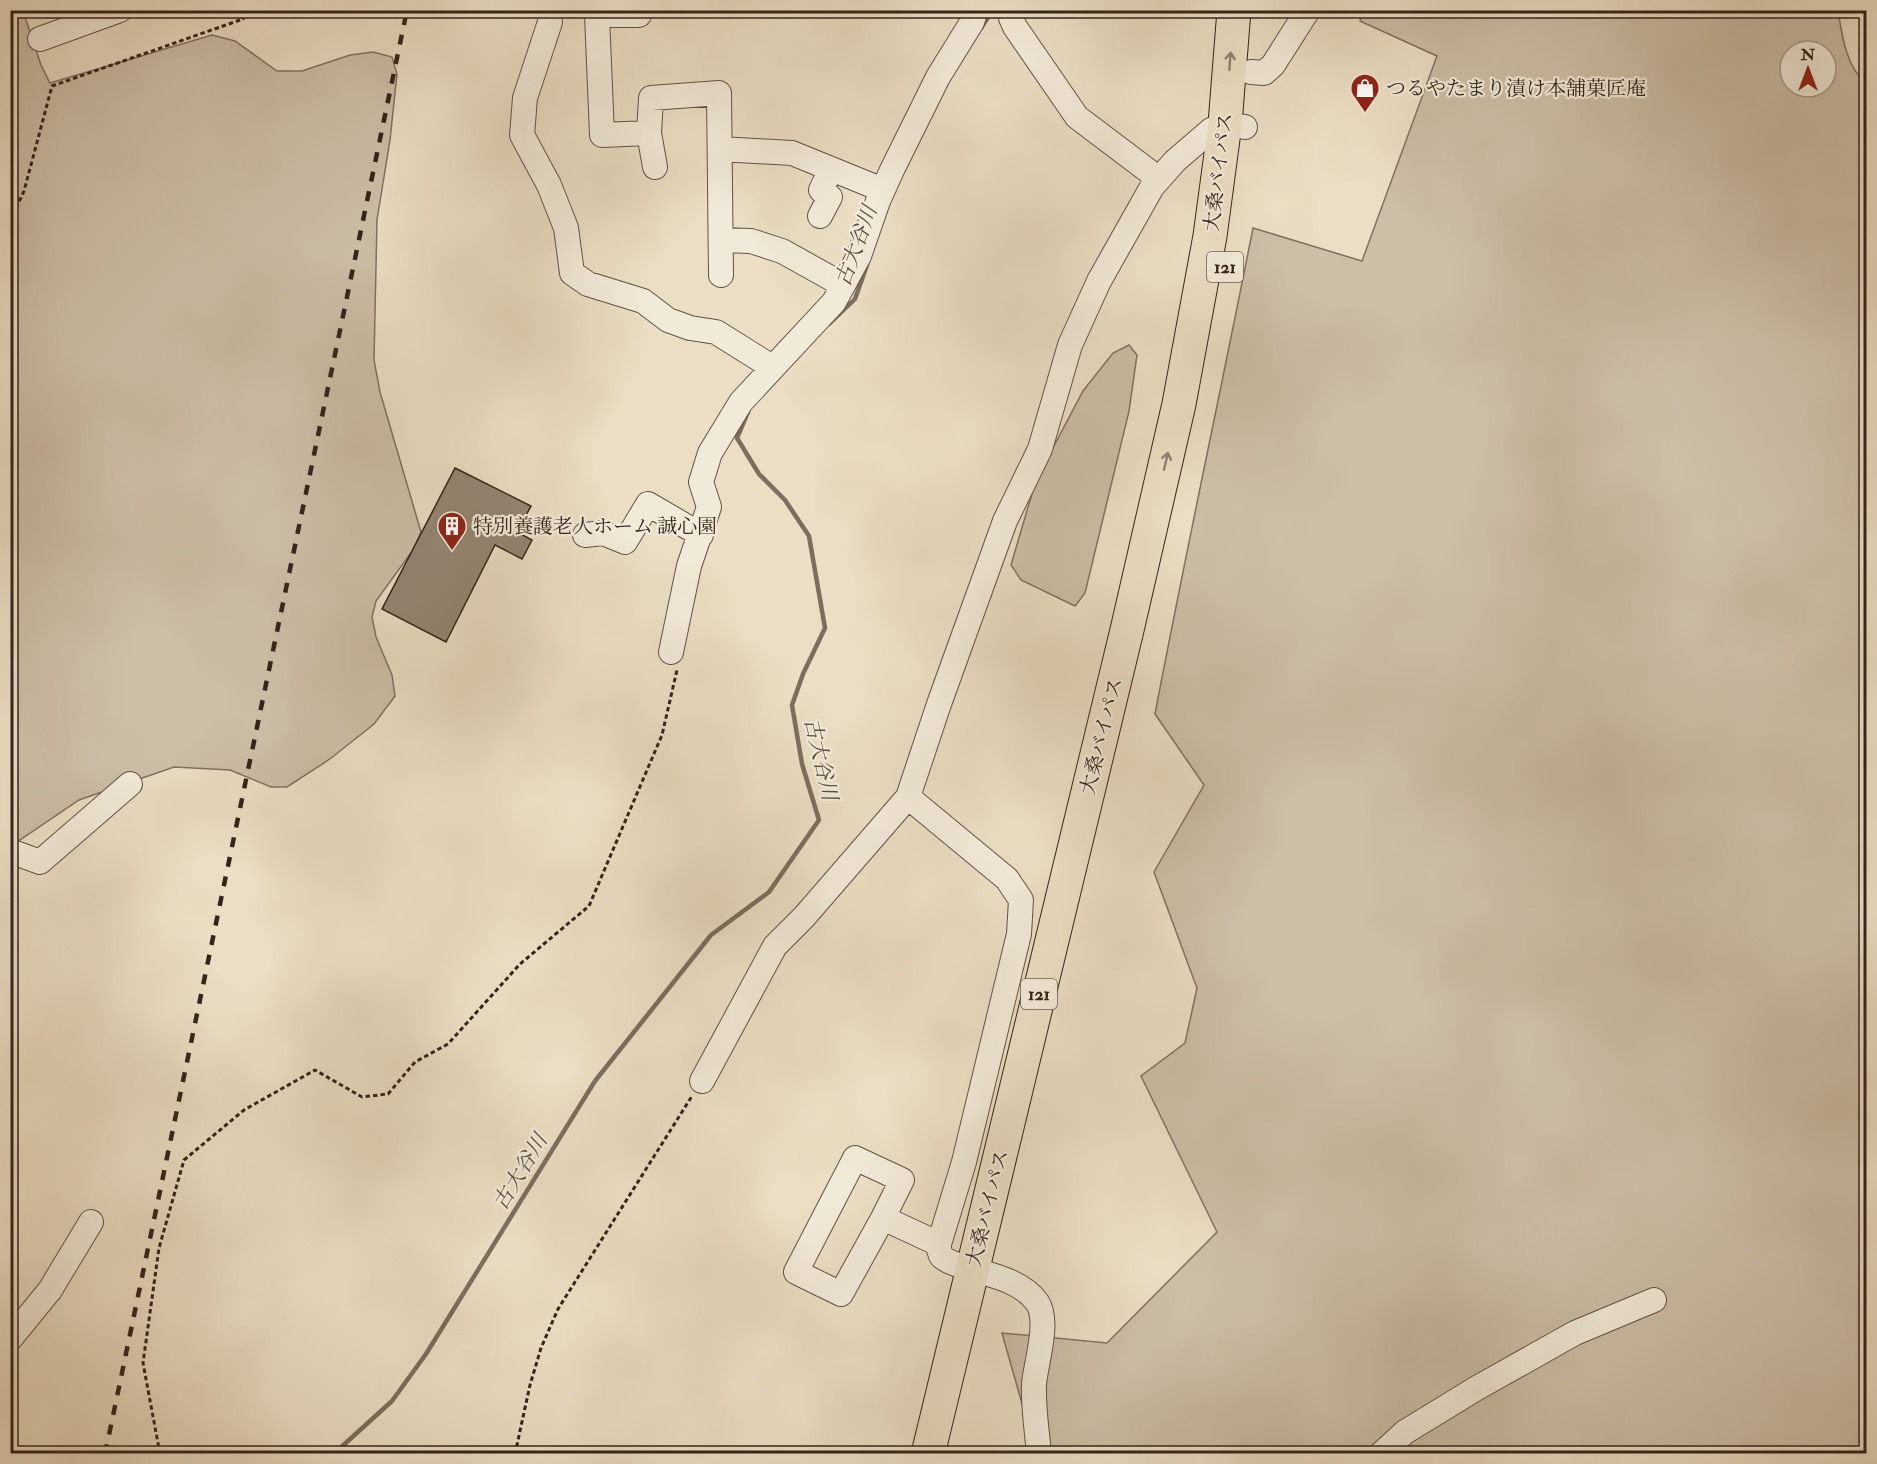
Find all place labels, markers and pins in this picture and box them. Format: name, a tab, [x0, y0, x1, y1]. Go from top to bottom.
shop icon: つるやたまり漬け本舗菓匠庵	[1349, 72, 1381, 114]
place label: つるやたまり漬け本舗菓匠庵	[1386, 76, 1646, 101]
building icon: 特別養護老人ホーム 誠心園	[436, 510, 468, 552]
place label: 特別養護老人ホーム 誠心園	[473, 514, 717, 539]

